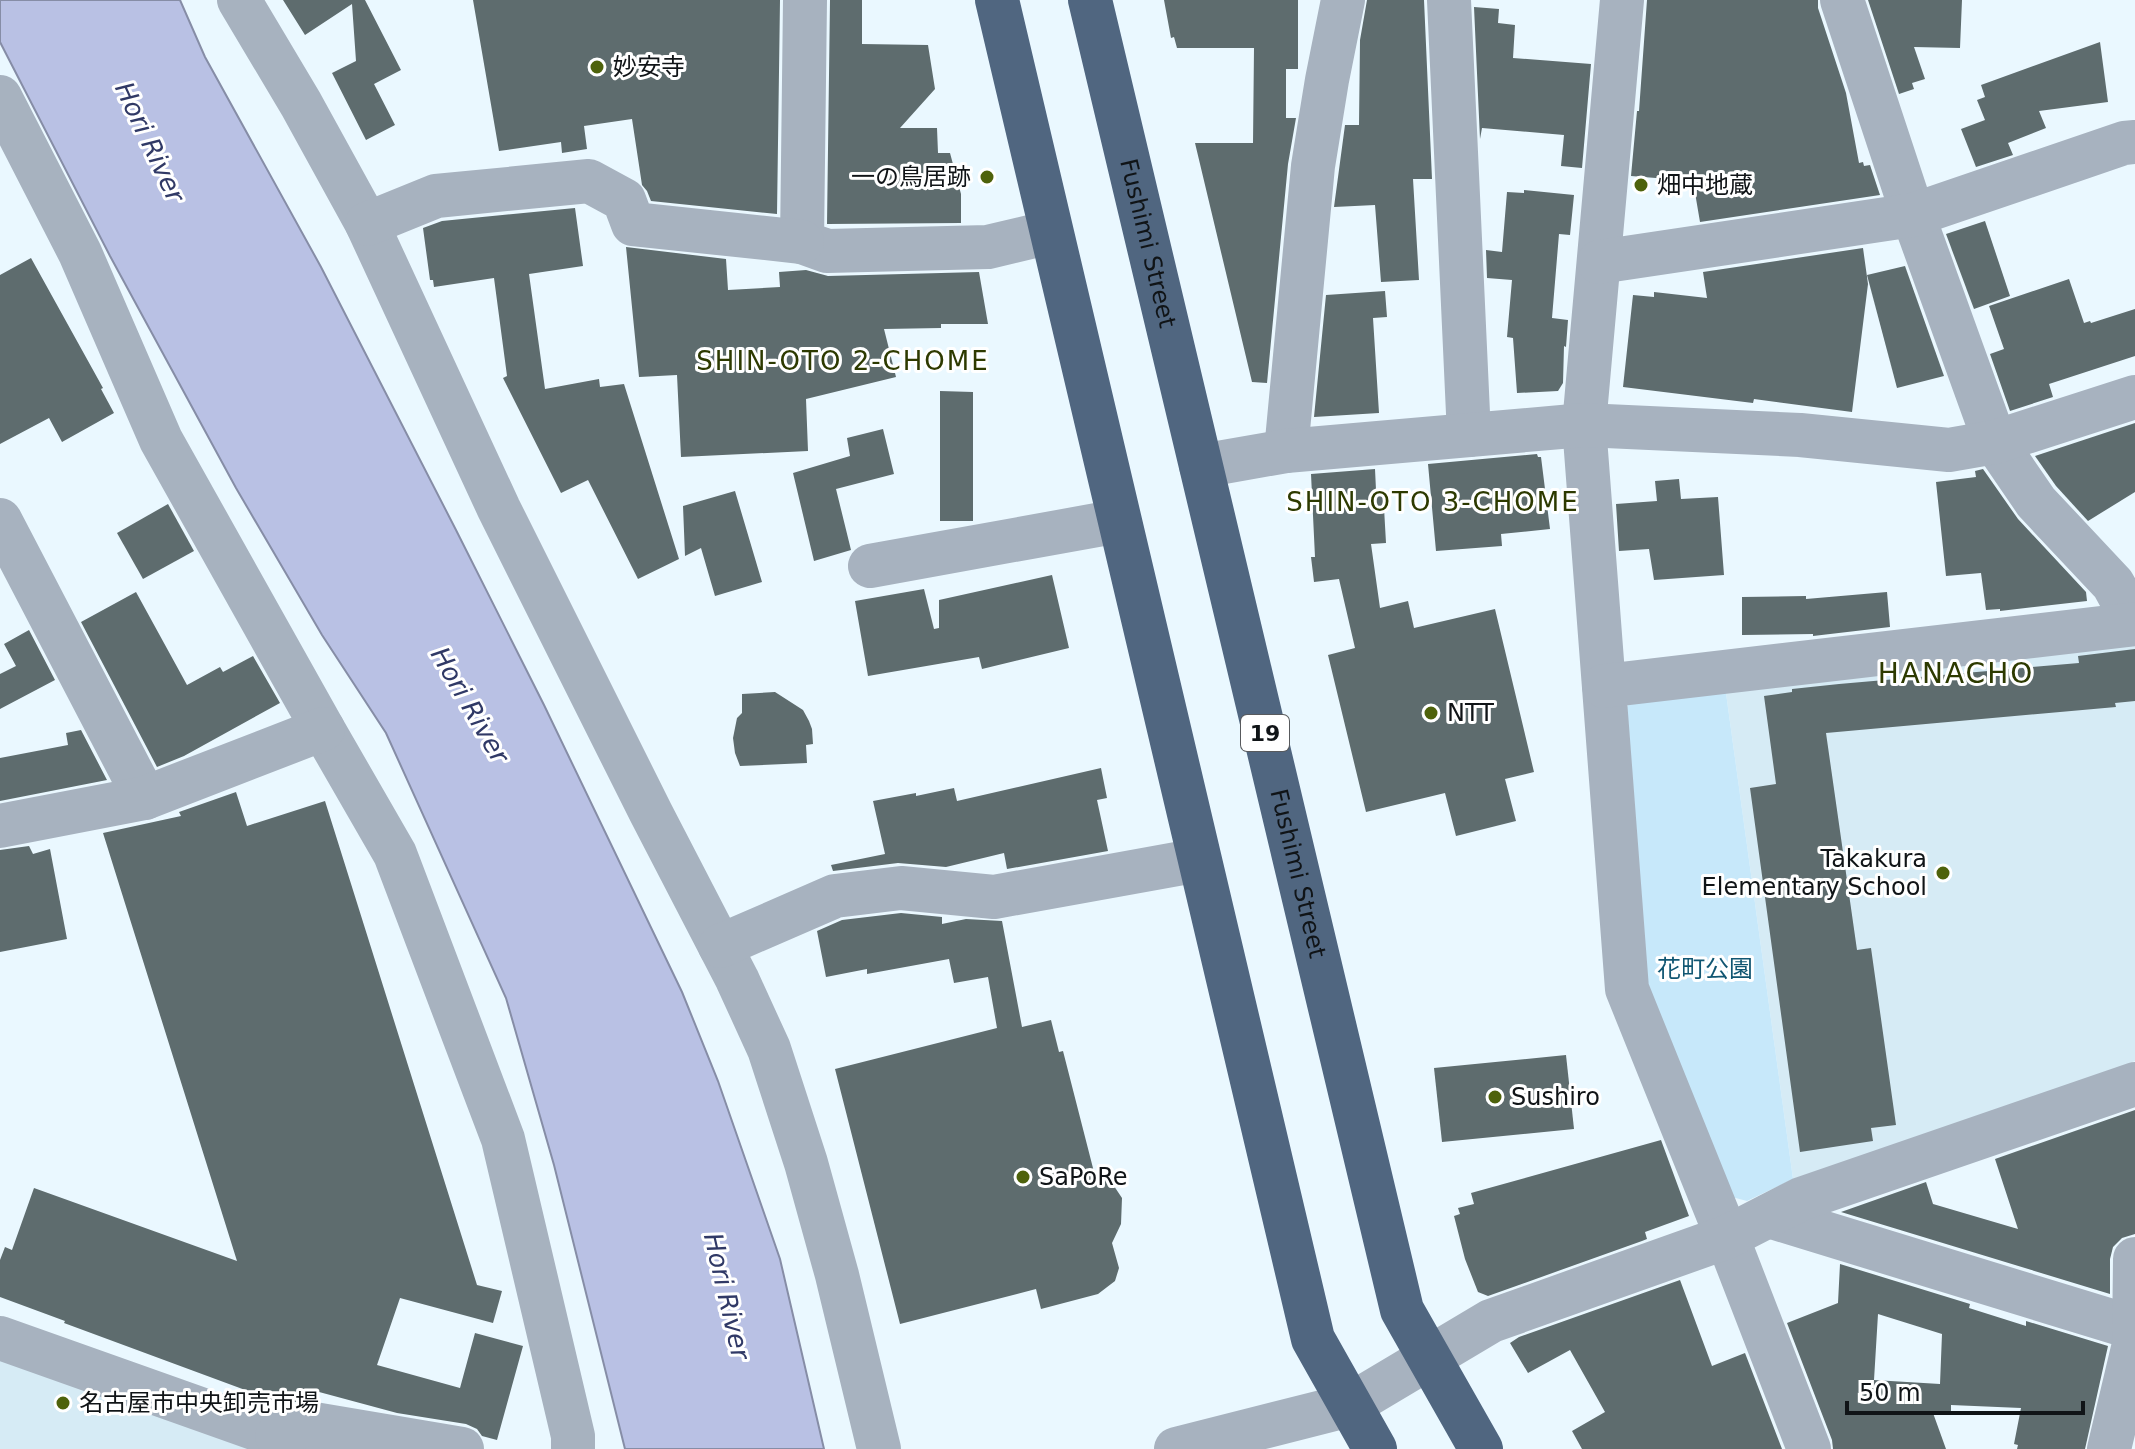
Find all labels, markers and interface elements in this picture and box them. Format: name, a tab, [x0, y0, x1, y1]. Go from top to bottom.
place label: 妙安寺	[613, 53, 685, 81]
marker: 妙安寺	[588, 58, 606, 76]
water label: Hori River	[109, 77, 192, 209]
street label: Fushimi Street	[1114, 156, 1182, 330]
place label: 一の鳥居跡	[851, 163, 971, 191]
marker: 一の鳥居跡	[978, 168, 996, 186]
place label: 畑中地蔵	[1657, 171, 1753, 199]
marker: 畑中地蔵	[1632, 176, 1650, 194]
district label: SHIN-OTO 2-CHOME	[696, 346, 990, 376]
district label: SHIN-OTO 3-CHOME	[1286, 487, 1580, 517]
water label: Hori River	[425, 642, 516, 770]
district label: HANACHO	[1878, 657, 2034, 690]
place label: NTT	[1447, 699, 1494, 727]
marker: NTT	[1422, 704, 1440, 722]
road number: 19	[1241, 715, 1289, 751]
street label: Fushimi Street	[1264, 786, 1332, 961]
place label: Takakura Elementary School	[1702, 845, 1927, 901]
marker: Takakura Elementary School	[1934, 864, 1952, 882]
park label: 花町公園	[1657, 955, 1753, 983]
place label: Sushiro	[1511, 1083, 1600, 1111]
marker: Sushiro	[1486, 1088, 1504, 1106]
place label: SaPoRe	[1039, 1163, 1128, 1191]
marker: SaPoRe	[1014, 1168, 1032, 1186]
water label: Hori River	[698, 1230, 757, 1364]
scale bar	[1847, 1365, 2083, 1415]
text: 50 m	[1859, 1379, 1921, 1407]
place label: 名古屋市中央卸売市場	[79, 1389, 319, 1417]
marker: 名古屋市中央卸売市場	[54, 1394, 72, 1412]

